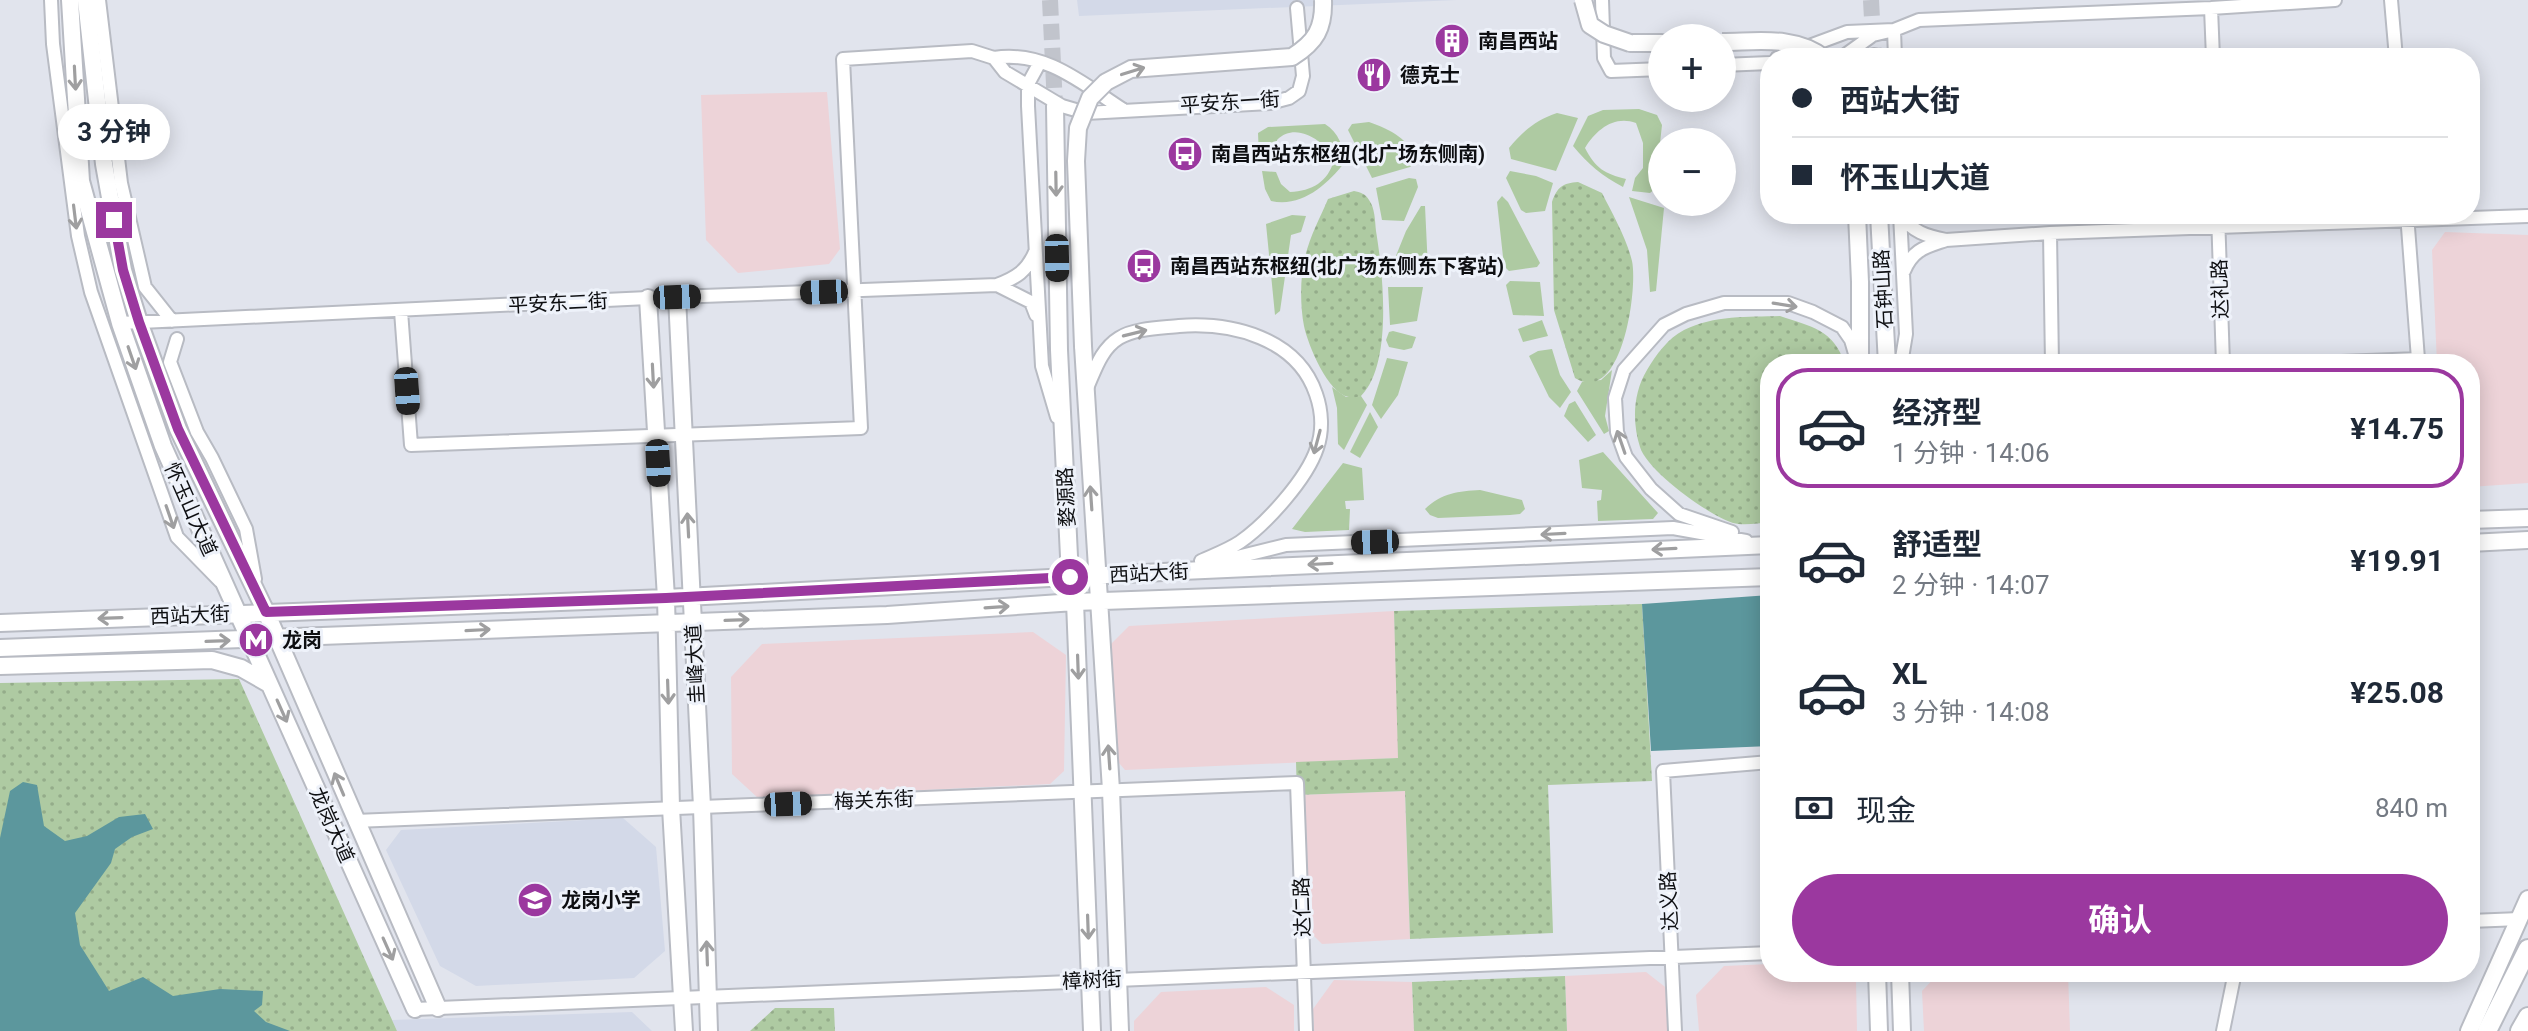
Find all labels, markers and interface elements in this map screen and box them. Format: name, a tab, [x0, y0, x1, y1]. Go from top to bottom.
building icon: 南昌西站	[1433, 22, 1471, 60]
map controls	[1648, 24, 1736, 216]
button: +	[1648, 24, 1736, 112]
place label: 南昌西站	[1478, 29, 1558, 53]
restaurant icon: 德克士	[1355, 56, 1393, 94]
one-way arrow	[1120, 63, 1145, 77]
place label: 德克士	[1400, 63, 1460, 87]
one-way arrow	[67, 64, 82, 91]
text: 西站大街	[1840, 83, 1960, 118]
street label: 平安东一街	[1179, 87, 1281, 117]
callout: 3 分钟	[58, 104, 170, 160]
text: 3 分钟	[77, 117, 151, 147]
button: −	[1648, 128, 1736, 216]
bus stop icon: 南昌西站东枢纽(北广场东侧南)	[1166, 135, 1204, 173]
place label: 南昌西站东枢纽(北广场东侧南)	[1211, 142, 1485, 166]
text: 怀玉山大道	[1840, 160, 1990, 195]
one-way arrow	[1048, 170, 1064, 197]
route end	[96, 202, 132, 238]
one-way arrow	[68, 203, 83, 229]
car	[1045, 234, 1069, 282]
bus stop icon: 南昌西站东枢纽(北广场东侧东下客站)	[1125, 247, 1163, 285]
street label: 石钟山路	[1869, 248, 1897, 330]
place label: 南昌西站东枢纽(北广场东侧东下客站)	[1170, 254, 1504, 278]
street label: 达礼路	[2207, 259, 2233, 319]
car	[800, 279, 848, 305]
car	[653, 284, 701, 310]
street label: 平安东二街	[507, 288, 609, 318]
one-way arrow	[1772, 298, 1798, 313]
one-way arrow	[1122, 325, 1147, 340]
one-way arrow	[126, 345, 141, 370]
one-way arrow	[646, 362, 661, 389]
car	[393, 366, 421, 416]
icon: car	[1796, 392, 1868, 464]
text: 经济型	[1892, 395, 1982, 430]
text: ¥14.75	[2350, 411, 2444, 446]
one-way arrow	[1308, 429, 1323, 455]
one-way arrow	[1613, 429, 1628, 454]
car	[645, 438, 671, 488]
text: 1 分钟 · 14:06	[1892, 438, 2050, 468]
street label: 怀玉山大道	[160, 458, 222, 560]
street label: 婺源路	[1052, 466, 1080, 528]
one-way arrow	[1083, 485, 1098, 512]
one-way arrow	[164, 504, 179, 529]
one-way arrow	[680, 512, 695, 539]
icon: car	[1796, 524, 1868, 596]
one-way arrow	[1540, 526, 1567, 541]
text: 舒适型	[1892, 527, 1982, 562]
car	[1351, 529, 1399, 555]
one-way arrow	[1651, 542, 1678, 557]
text: ¥19.91	[2350, 543, 2444, 578]
one-way arrow	[1307, 557, 1334, 572]
route start	[1052, 559, 1088, 595]
street label: 西站大街	[1108, 559, 1190, 587]
text: 2 分钟 · 14:07	[1892, 570, 2050, 600]
one-way arrow	[983, 600, 1010, 615]
street label: 西站大街	[150, 602, 230, 628]
one-way arrow	[97, 611, 124, 626]
one-way arrow	[723, 613, 750, 628]
metro station icon: 龙岗	[237, 621, 275, 659]
one-way arrow	[464, 623, 491, 638]
street label: 圭峰大道	[681, 623, 709, 705]
place label: 龙岗	[282, 628, 322, 652]
one-way arrow	[204, 634, 231, 649]
one-way arrow	[1070, 653, 1085, 680]
icon: car	[1796, 656, 1868, 728]
text: XL	[1892, 656, 1927, 691]
text: ¥25.08	[2350, 675, 2444, 710]
one-way arrow	[660, 678, 675, 705]
text: 3 分钟 · 14:08	[1892, 697, 2050, 727]
one-way arrow	[275, 699, 290, 723]
one-way arrow	[1101, 744, 1116, 771]
one-way arrow	[330, 772, 345, 796]
street label: 龙岗大道	[305, 784, 359, 866]
icon: cash	[1792, 786, 1836, 830]
street label: 梅关东街	[834, 787, 914, 813]
car	[764, 791, 812, 817]
text: 现金	[1856, 793, 1916, 828]
text: 840 m	[2375, 793, 2448, 823]
street label: 达义路	[1655, 870, 1683, 932]
button: 确认	[1792, 874, 2448, 966]
street label: 达仁路	[1289, 877, 1315, 937]
school or university icon: 龙岗小学	[516, 881, 554, 919]
place label: 龙岗小学	[561, 888, 641, 912]
one-way arrow	[1081, 913, 1096, 940]
one-way arrow	[381, 936, 396, 961]
one-way arrow	[699, 940, 714, 967]
street label: 樟树街	[1061, 966, 1123, 994]

